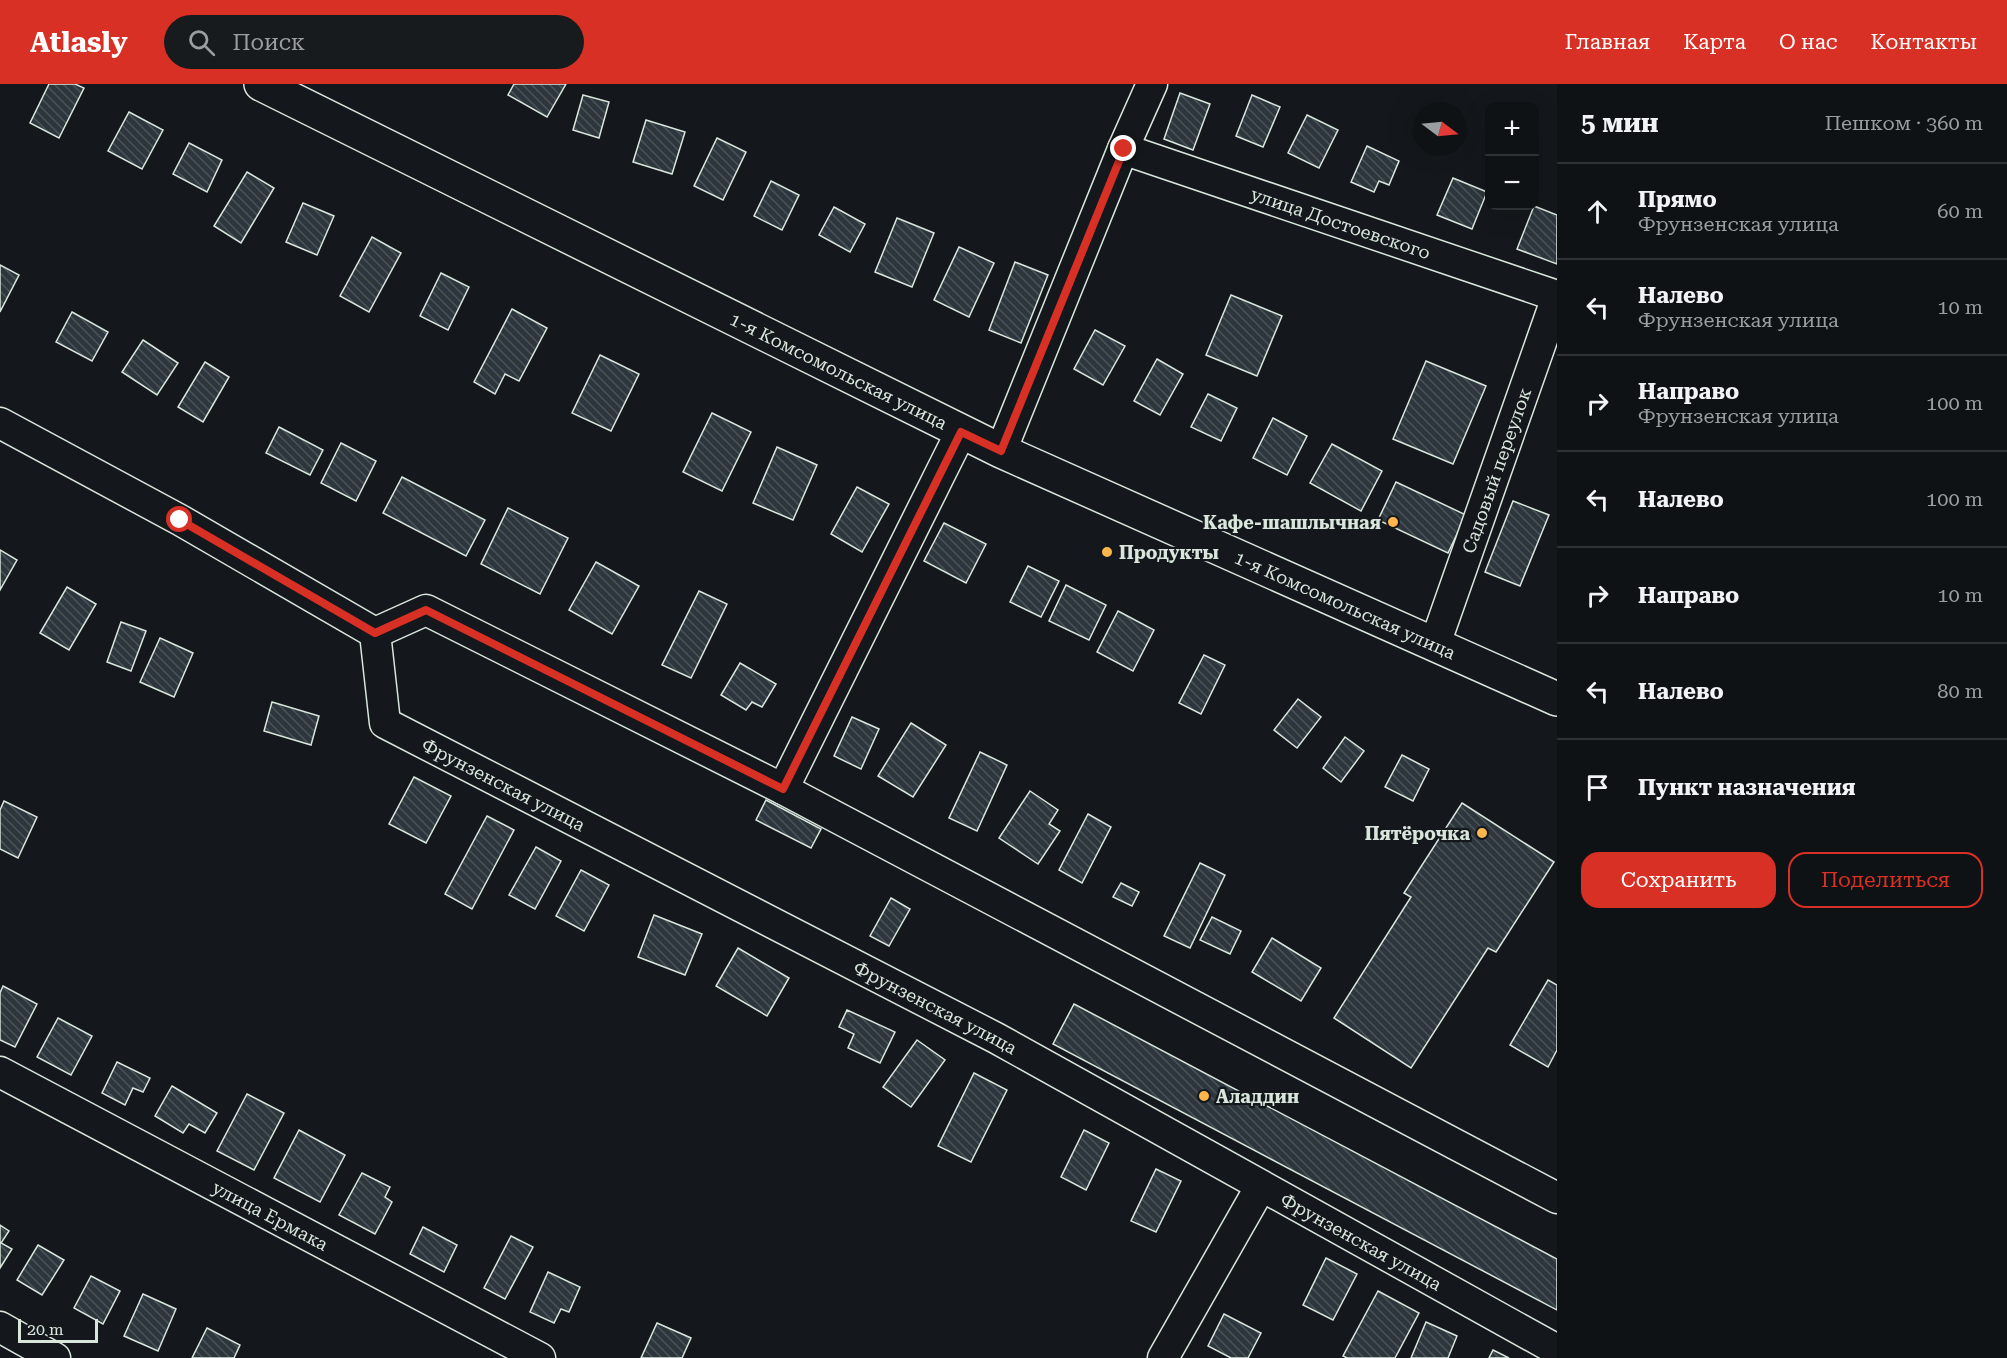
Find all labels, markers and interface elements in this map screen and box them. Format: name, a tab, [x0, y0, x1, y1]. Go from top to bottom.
search box	[164, 15, 584, 69]
text: Atlasly	[30, 26, 128, 59]
icon: search	[185, 26, 218, 59]
text: Поиск	[233, 30, 305, 55]
text: Главная	[1565, 30, 1650, 54]
text: Карта	[1683, 30, 1746, 54]
text: О нас	[1779, 30, 1838, 54]
text: Контакты	[1871, 30, 1977, 54]
north arrow	[1413, 102, 1467, 156]
map controls	[1485, 102, 1539, 210]
button: +	[1485, 102, 1539, 156]
text: 5 мин	[1581, 108, 1659, 138]
text: Пешком · 360 m	[1825, 111, 1983, 135]
route end	[1110, 135, 1136, 161]
button: −	[1485, 156, 1539, 210]
street label: улица Достоевского	[1248, 183, 1433, 263]
text: Прямо	[1638, 187, 1717, 212]
icon: ahead	[1581, 195, 1614, 228]
text: 60 m	[1937, 199, 1983, 223]
text: Фрунзенская улица	[1638, 212, 1839, 236]
text: Налево	[1638, 283, 1724, 308]
icon: left	[1581, 291, 1614, 324]
text: 10 m	[1937, 295, 1983, 319]
street label: 1-я Комсомольская улица	[727, 308, 951, 433]
text: Фрунзенская улица	[1638, 308, 1839, 332]
text: Направо	[1638, 379, 1739, 404]
street label: Садовый переулок	[1457, 385, 1535, 556]
icon: right	[1581, 387, 1614, 420]
text: 100 m	[1926, 391, 1983, 415]
text: Фрунзенская улица	[1638, 404, 1839, 428]
icon: left	[1581, 483, 1614, 516]
text: Налево	[1638, 487, 1724, 512]
text: 100 m	[1926, 487, 1983, 511]
route start	[166, 506, 192, 532]
place label: Кафе-шашлычная	[1203, 512, 1381, 533]
marker: Кафе-шашлычная	[1386, 515, 1400, 529]
place label: Продукты	[1119, 542, 1219, 563]
marker: Продукты	[1100, 545, 1114, 559]
street label: 1-я Комсомольская улица	[1232, 546, 1459, 663]
icon: right	[1581, 579, 1614, 612]
text: Направо	[1638, 583, 1739, 608]
text: 10 m	[1937, 583, 1983, 607]
icon: left	[1581, 675, 1614, 708]
text: Налево	[1638, 679, 1724, 704]
text: 80 m	[1937, 679, 1983, 703]
street label: Фрунзенская улица	[419, 733, 589, 835]
icon: arrive	[1581, 771, 1614, 804]
text: Пункт назначения	[1638, 775, 1856, 800]
place label: Пятёрочка	[1365, 823, 1470, 844]
marker: Пятёрочка	[1475, 826, 1489, 840]
button: Сохранить	[1581, 852, 1776, 908]
button: Поделиться	[1788, 852, 1983, 908]
street label: Фрунзенская улица	[851, 956, 1021, 1058]
place label: Аладдин	[1216, 1086, 1299, 1107]
marker: Аладдин	[1197, 1089, 1211, 1103]
street label: улица Ермака	[209, 1176, 332, 1255]
street label: Фрунзенская улица	[1277, 1188, 1446, 1295]
scale bar	[18, 1316, 98, 1344]
text: 20 m	[27, 1320, 64, 1339]

